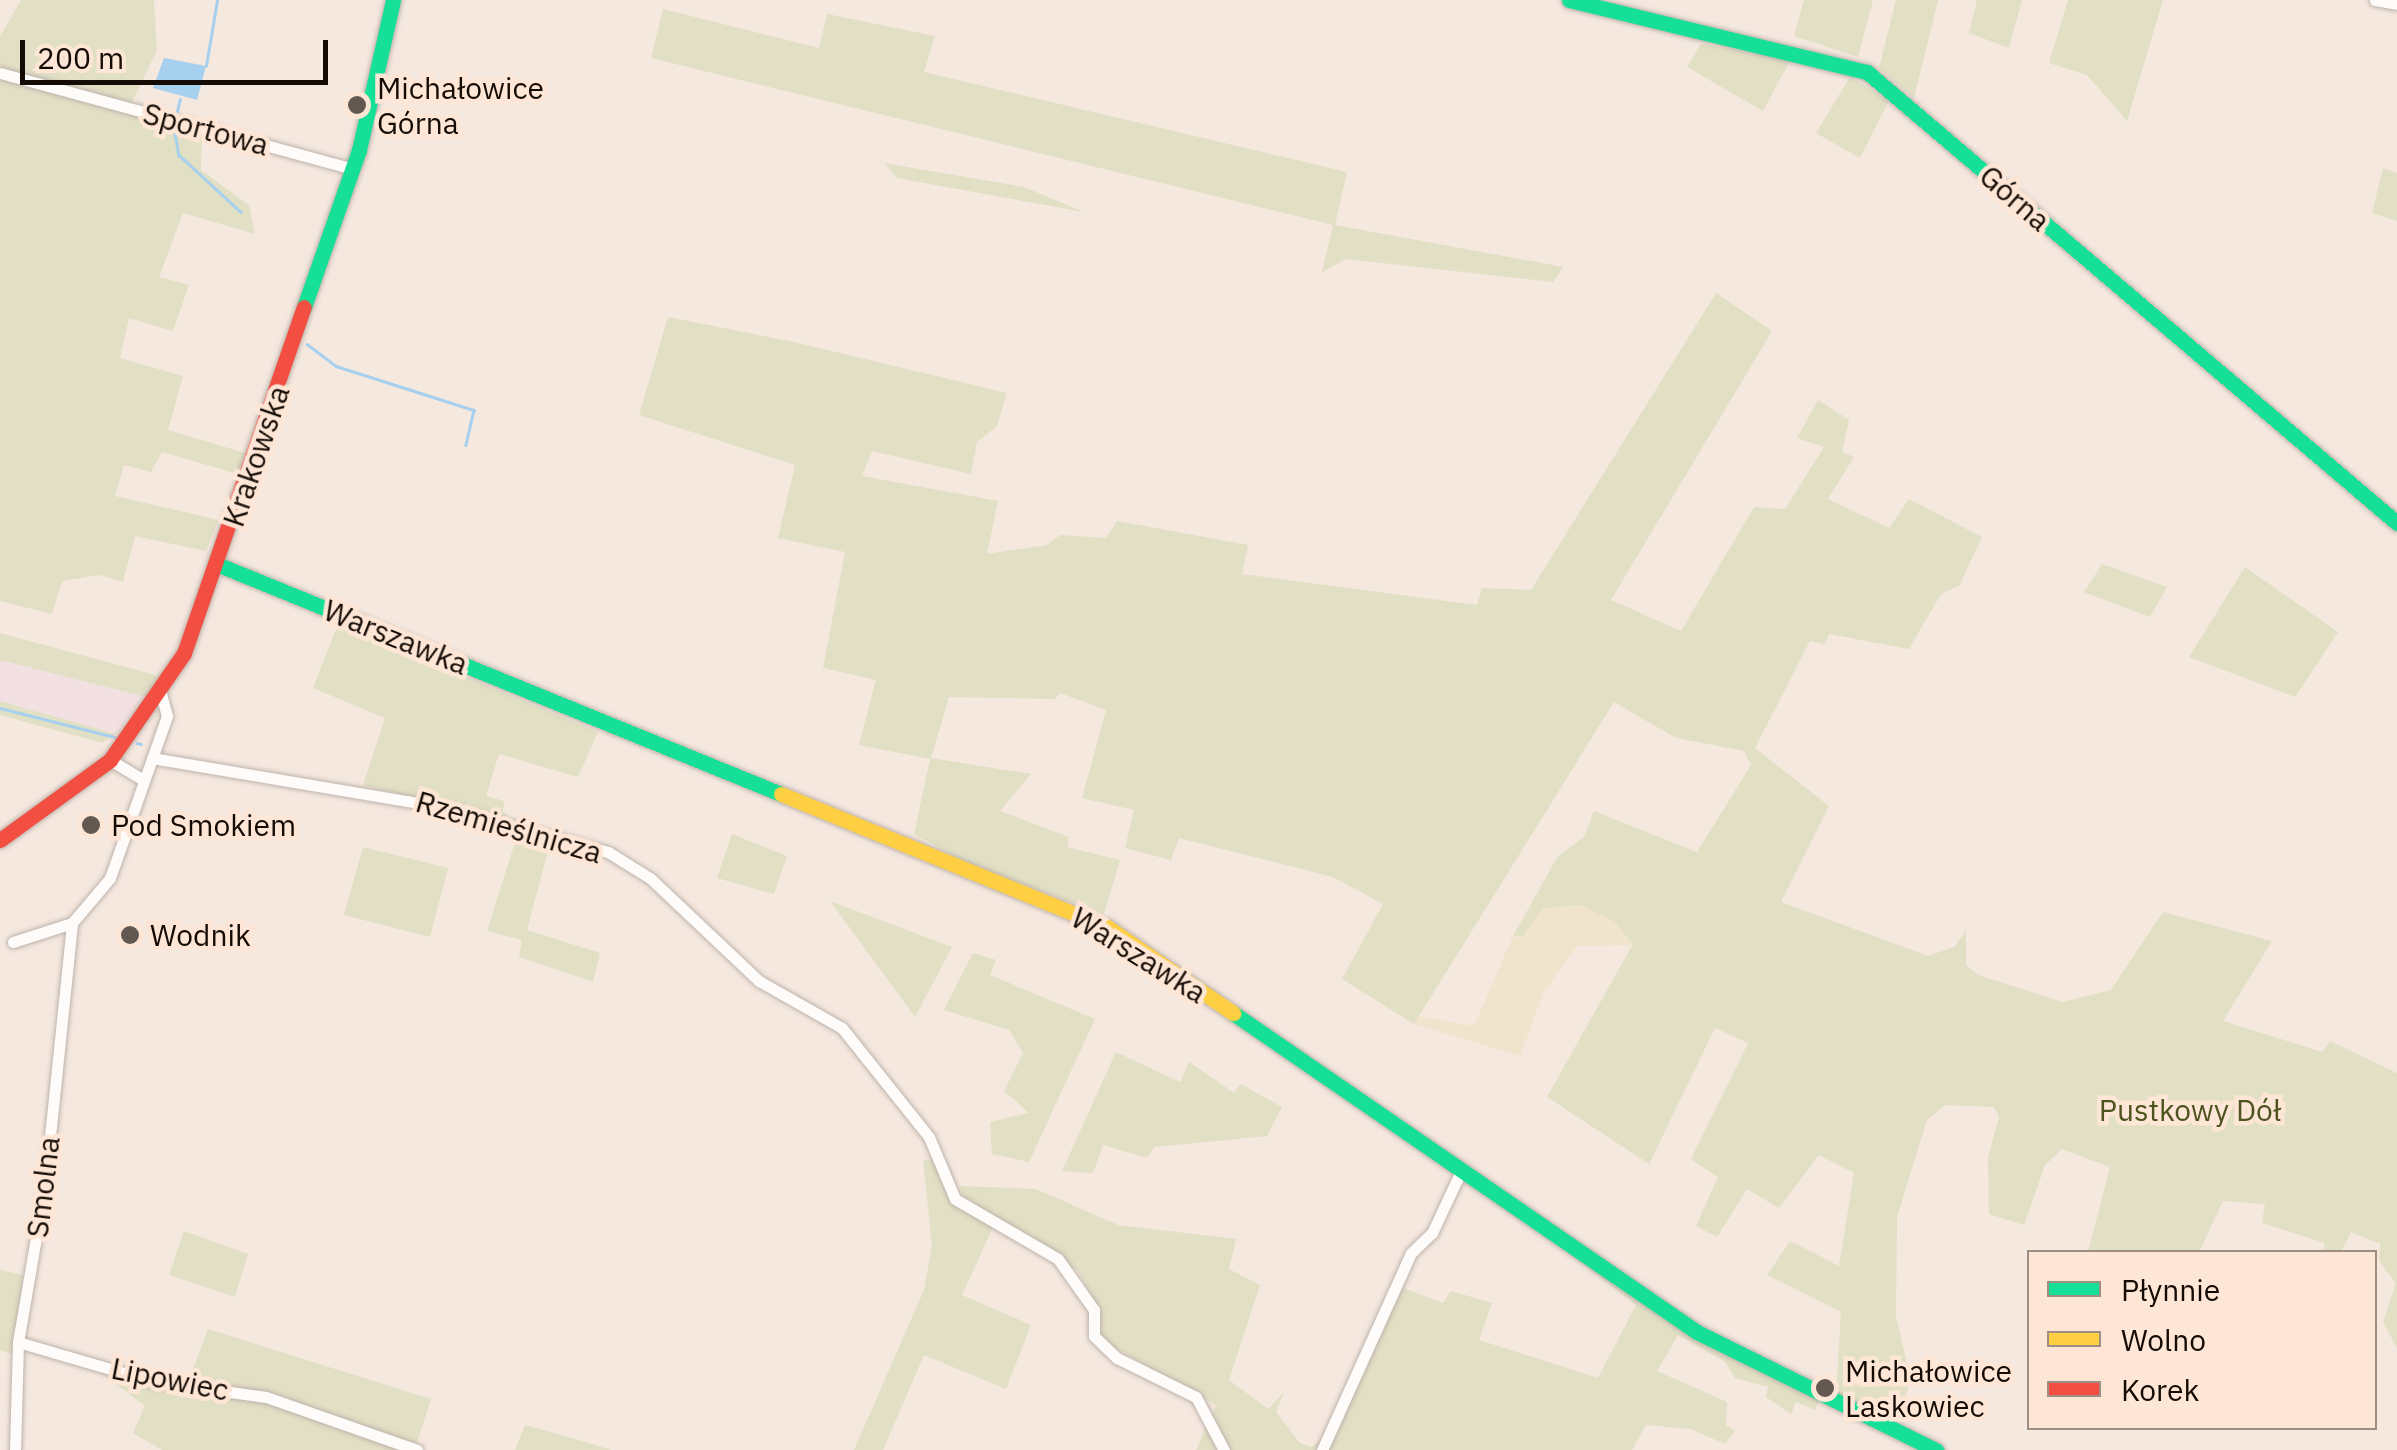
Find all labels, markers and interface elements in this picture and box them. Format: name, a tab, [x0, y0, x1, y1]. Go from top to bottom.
scale bar	[25, 20, 332, 82]
text: 200 m	[37, 38, 124, 77]
place label: Michałowice Górna	[377, 70, 544, 140]
marker: Michałowice Górna	[346, 94, 368, 116]
street label: Sportowa	[139, 95, 273, 163]
street label: Górna	[1972, 158, 2058, 238]
street label: Krakowska	[215, 381, 297, 531]
street label: Warszawka	[319, 592, 473, 682]
street label: Rzemieślnicza	[412, 783, 606, 871]
place label: Pod Smokiem	[111, 807, 296, 843]
marker: Pod Smokiem	[80, 814, 102, 836]
street label: Warszawka	[1065, 899, 1213, 1011]
place label: Wodnik	[150, 917, 251, 953]
marker: Wodnik	[119, 924, 141, 946]
park label: Pustkowy Dół	[2099, 1092, 2281, 1128]
street label: Smolna	[19, 1134, 67, 1240]
legend	[2027, 1250, 2377, 1430]
text: Płynnie	[2121, 1270, 2220, 1309]
text: Wolno	[2121, 1320, 2206, 1359]
street label: Lipowiec	[108, 1350, 232, 1408]
place label: Michałowice Laskowiec	[1845, 1353, 2012, 1424]
text: Korek	[2121, 1370, 2199, 1409]
marker: Michałowice Laskowiec	[1814, 1377, 1836, 1399]

